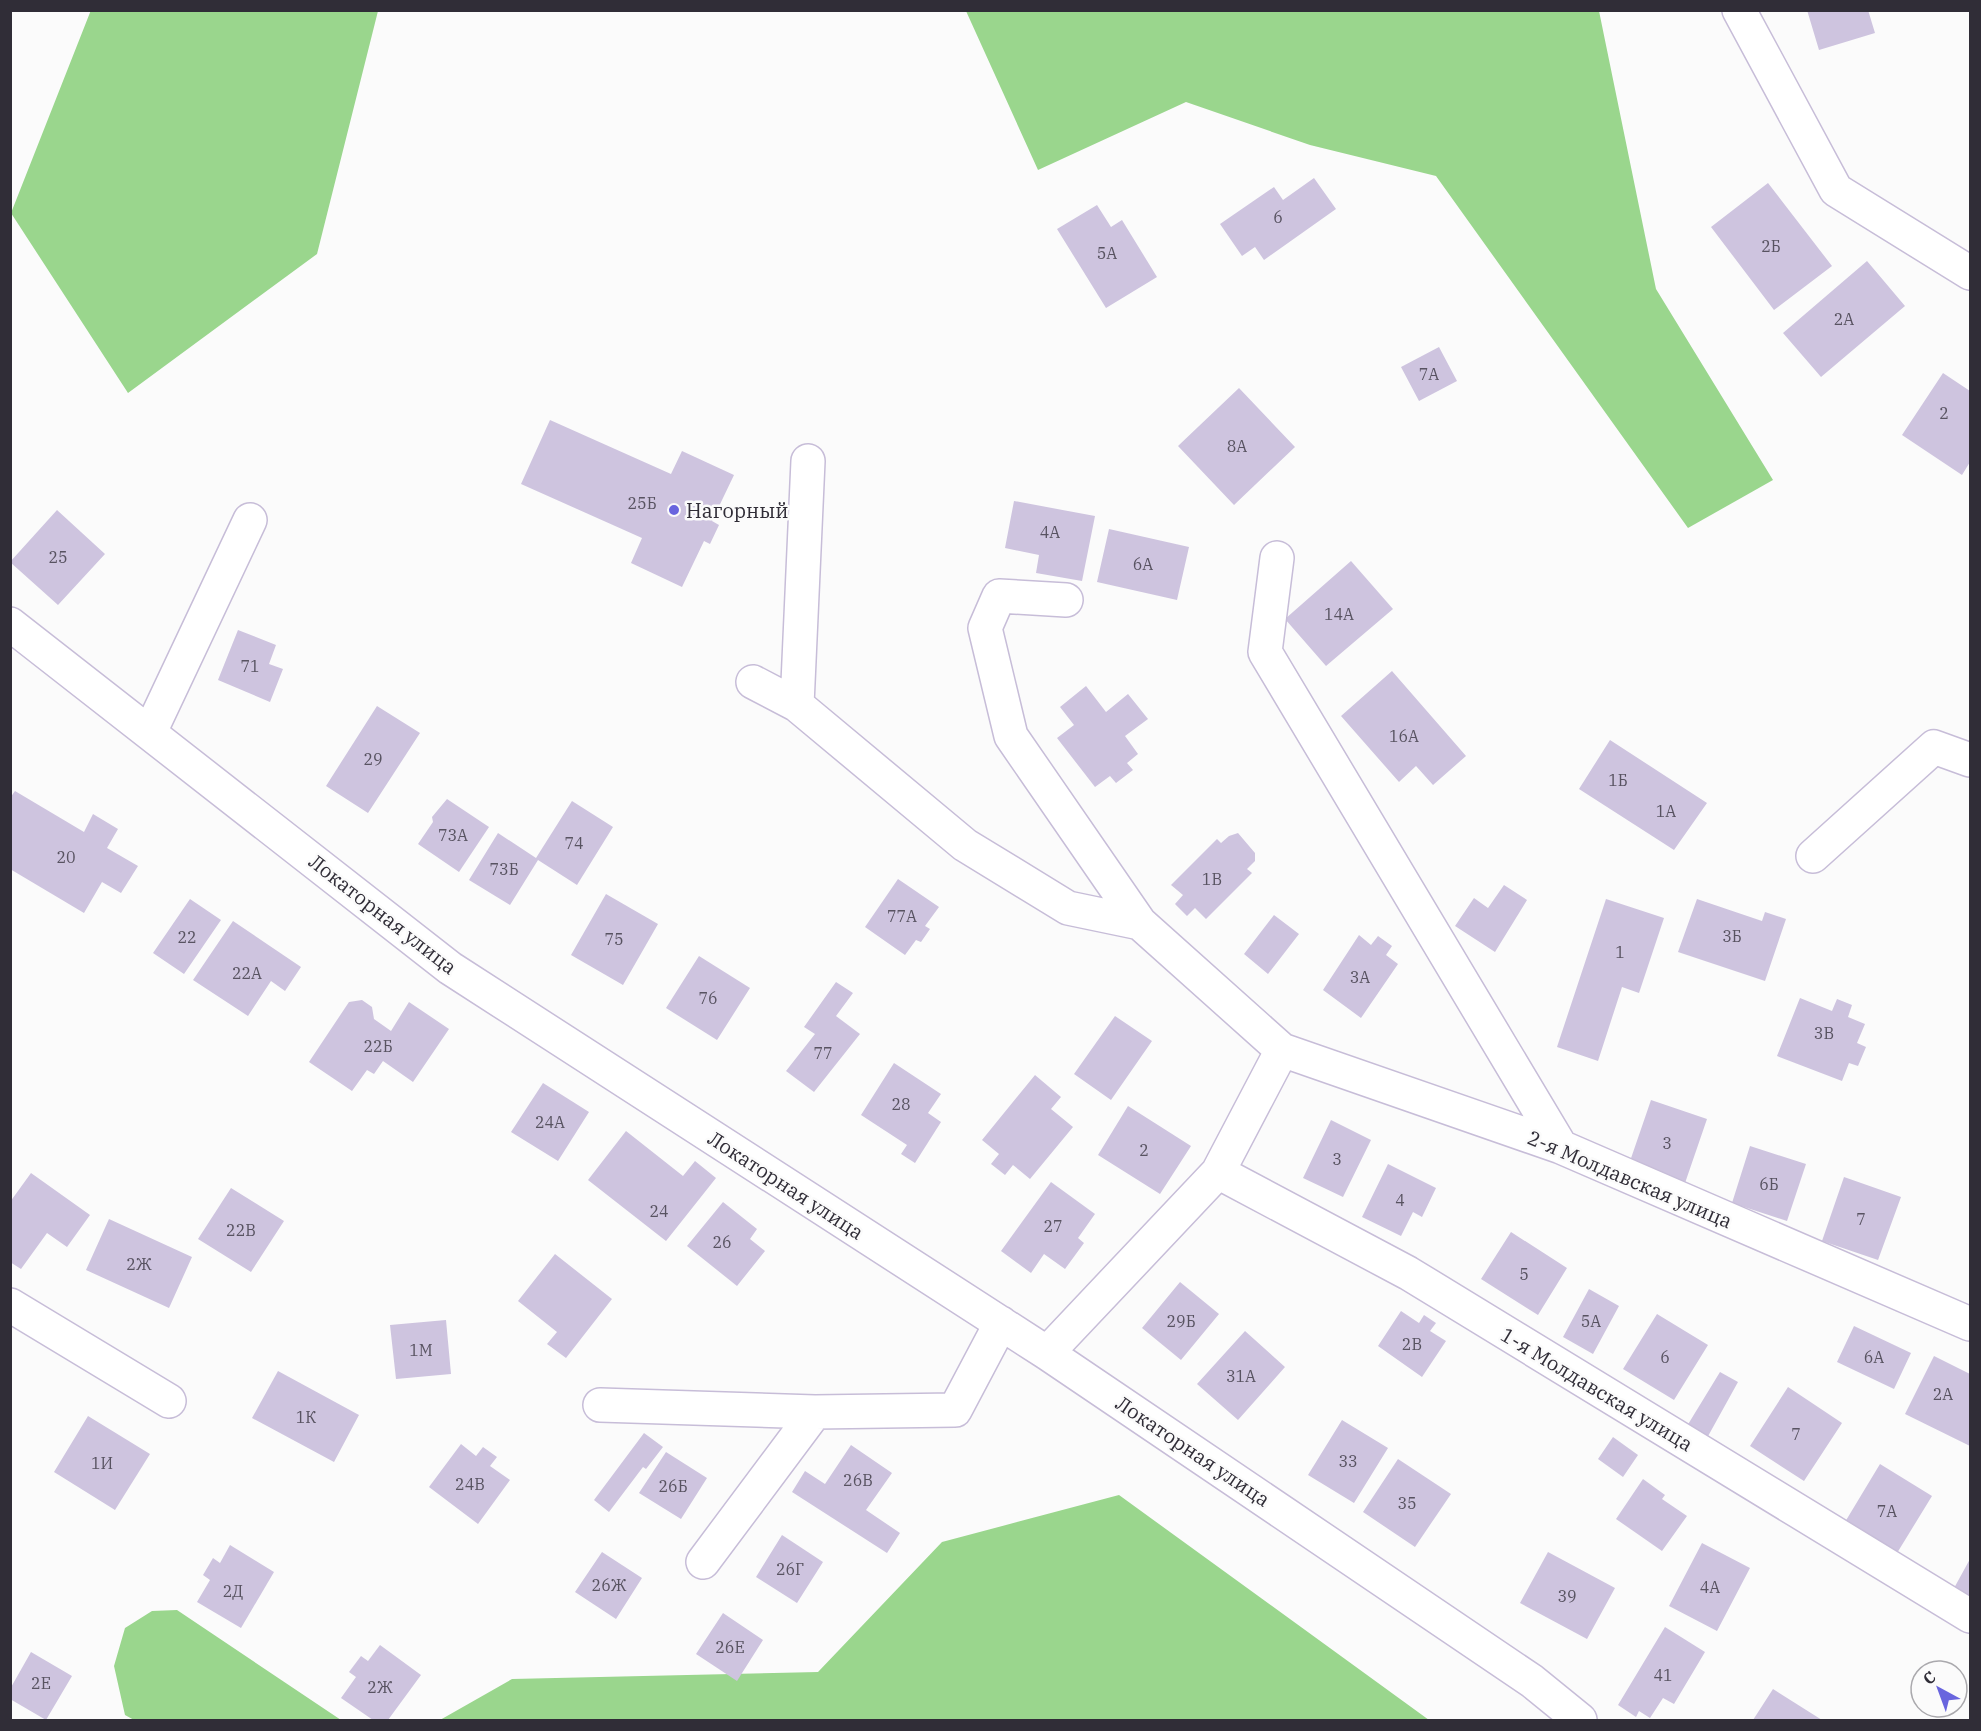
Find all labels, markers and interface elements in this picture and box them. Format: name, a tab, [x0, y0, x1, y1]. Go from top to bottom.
house number: 6	[1273, 207, 1283, 227]
house number: 2Б	[1761, 236, 1781, 256]
house number: 5А	[1097, 243, 1117, 263]
house number: 2А	[1834, 309, 1854, 329]
house number: 7А	[1419, 364, 1439, 384]
house number: 2	[1939, 403, 1949, 423]
house number: 8А	[1227, 436, 1247, 456]
house number: 25Б	[627, 493, 657, 513]
place label: Нагорный	[686, 497, 788, 524]
marker: Нагорный	[667, 503, 681, 517]
house number: 4А	[1040, 522, 1060, 542]
house number: 25	[48, 547, 68, 567]
house number: 6А	[1133, 554, 1153, 574]
house number: 14А	[1324, 604, 1354, 624]
house number: 71	[240, 656, 260, 676]
house number: 16А	[1389, 726, 1419, 746]
house number: 29	[363, 749, 383, 769]
house number: 1Б	[1608, 770, 1628, 790]
house number: 1А	[1656, 801, 1676, 821]
house number: 73А	[438, 825, 468, 845]
house number: 74	[564, 833, 584, 853]
house number: 20	[56, 847, 76, 867]
street label: Локаторная улица	[304, 848, 463, 980]
house number: 73Б	[489, 859, 519, 879]
house number: 1В	[1202, 869, 1222, 889]
house number: 77А	[887, 906, 917, 926]
house number: 3Б	[1722, 926, 1742, 946]
house number: 22	[177, 927, 197, 947]
house number: 75	[604, 929, 624, 949]
house number: 1	[1615, 942, 1625, 962]
house number: 22А	[232, 963, 262, 983]
house number: 3А	[1350, 967, 1370, 987]
house number: 76	[698, 988, 718, 1008]
house number: 3В	[1814, 1023, 1834, 1043]
house number: 22Б	[363, 1036, 393, 1056]
house number: 77	[813, 1043, 833, 1063]
house number: 28	[891, 1094, 911, 1114]
house number: 24А	[535, 1112, 565, 1132]
street label: Локаторная улица	[703, 1124, 869, 1246]
street label: 2-я Молдавская улица	[1524, 1124, 1736, 1234]
house number: 3	[1662, 1133, 1672, 1153]
house number: 2	[1139, 1140, 1149, 1160]
house number: 3	[1332, 1149, 1342, 1169]
house number: 6Б	[1759, 1174, 1779, 1194]
house number: 4	[1395, 1190, 1405, 1210]
house number: 24	[649, 1201, 669, 1221]
house number: 7	[1856, 1209, 1866, 1229]
house number: 27	[1043, 1216, 1063, 1236]
house number: 22В	[226, 1220, 256, 1240]
house number: 26	[712, 1232, 732, 1252]
house number: 2Ж	[126, 1254, 152, 1274]
house number: 5	[1519, 1264, 1529, 1284]
house number: 29Б	[1166, 1311, 1196, 1331]
house number: 5А	[1581, 1311, 1601, 1331]
street label: 1-я Молдавская улица	[1496, 1321, 1698, 1457]
house number: 2В	[1402, 1334, 1422, 1354]
house number: 1М	[409, 1340, 433, 1360]
house number: 6	[1660, 1347, 1670, 1367]
house number: 6А	[1864, 1347, 1884, 1367]
house number: 31А	[1226, 1366, 1256, 1386]
house number: 2А	[1933, 1384, 1953, 1404]
street label: Локаторная улица	[1111, 1389, 1275, 1513]
house number: 1К	[296, 1407, 316, 1427]
house number: 7	[1791, 1424, 1801, 1444]
house number: 33	[1338, 1451, 1358, 1471]
house number: 1И	[91, 1453, 113, 1473]
house number: 26В	[843, 1470, 873, 1490]
house number: 24В	[455, 1474, 485, 1494]
house number: 26Б	[658, 1476, 688, 1496]
house number: 35	[1397, 1493, 1417, 1513]
house number: 7А	[1877, 1501, 1897, 1521]
house number: 26Г	[776, 1559, 804, 1579]
house number: 26Ж	[592, 1575, 627, 1595]
house number: 4А	[1700, 1577, 1720, 1597]
house number: 2Д	[223, 1581, 243, 1601]
house number: 39	[1557, 1586, 1577, 1606]
house number: 26Е	[715, 1637, 745, 1657]
north arrow	[1909, 1659, 1969, 1719]
house number: 41	[1653, 1665, 1673, 1685]
text: С	[1919, 1667, 1940, 1689]
house number: 2Е	[31, 1673, 51, 1693]
house number: 2Ж	[367, 1677, 393, 1697]

